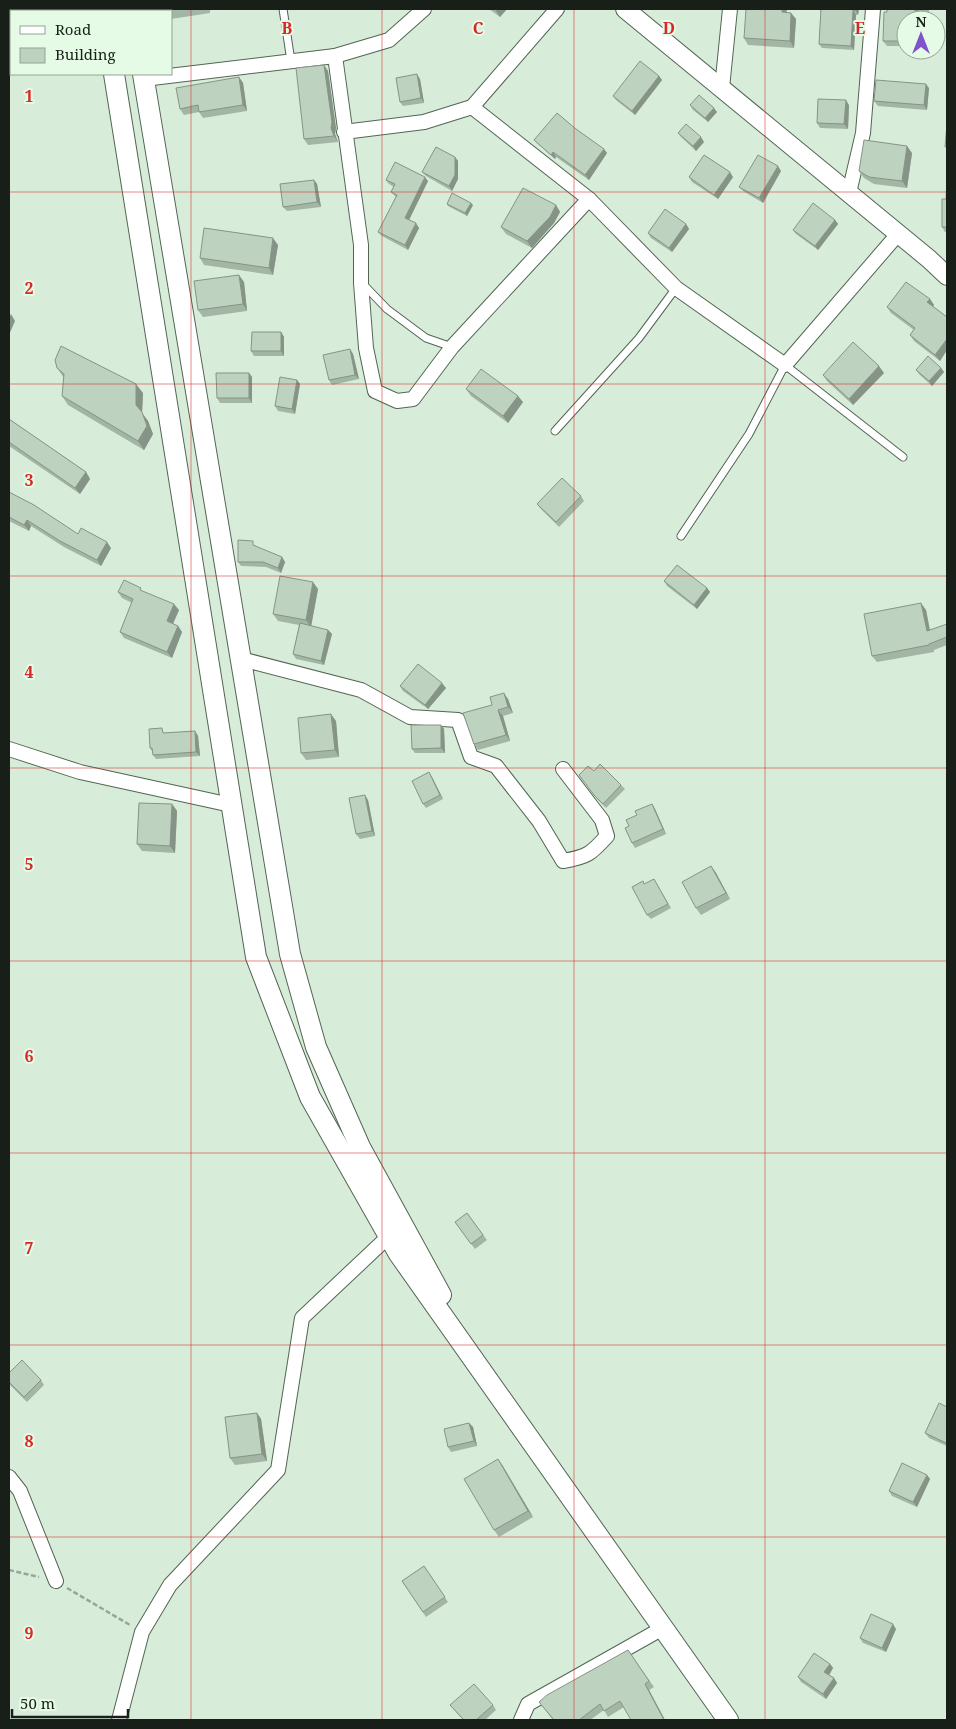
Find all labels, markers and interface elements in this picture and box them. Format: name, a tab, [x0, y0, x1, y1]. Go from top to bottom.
legend	[10, 10, 172, 75]
north arrow	[896, 10, 946, 60]
text: N	[915, 12, 927, 31]
text: B	[282, 17, 293, 39]
text: C	[473, 17, 484, 39]
text: D	[663, 17, 675, 39]
text: E	[855, 17, 865, 39]
text: Road	[55, 19, 91, 39]
text: Building	[55, 44, 116, 64]
text: 1	[24, 85, 34, 107]
text: 2	[24, 277, 34, 299]
text: 3	[24, 469, 34, 491]
text: 4	[24, 661, 34, 683]
text: 5	[24, 853, 34, 875]
text: 6	[24, 1045, 34, 1067]
text: 7	[24, 1237, 34, 1259]
text: 8	[24, 1430, 34, 1452]
text: 9	[24, 1622, 34, 1644]
scale bar	[12, 1686, 129, 1718]
text: 50 m	[20, 1693, 55, 1713]

